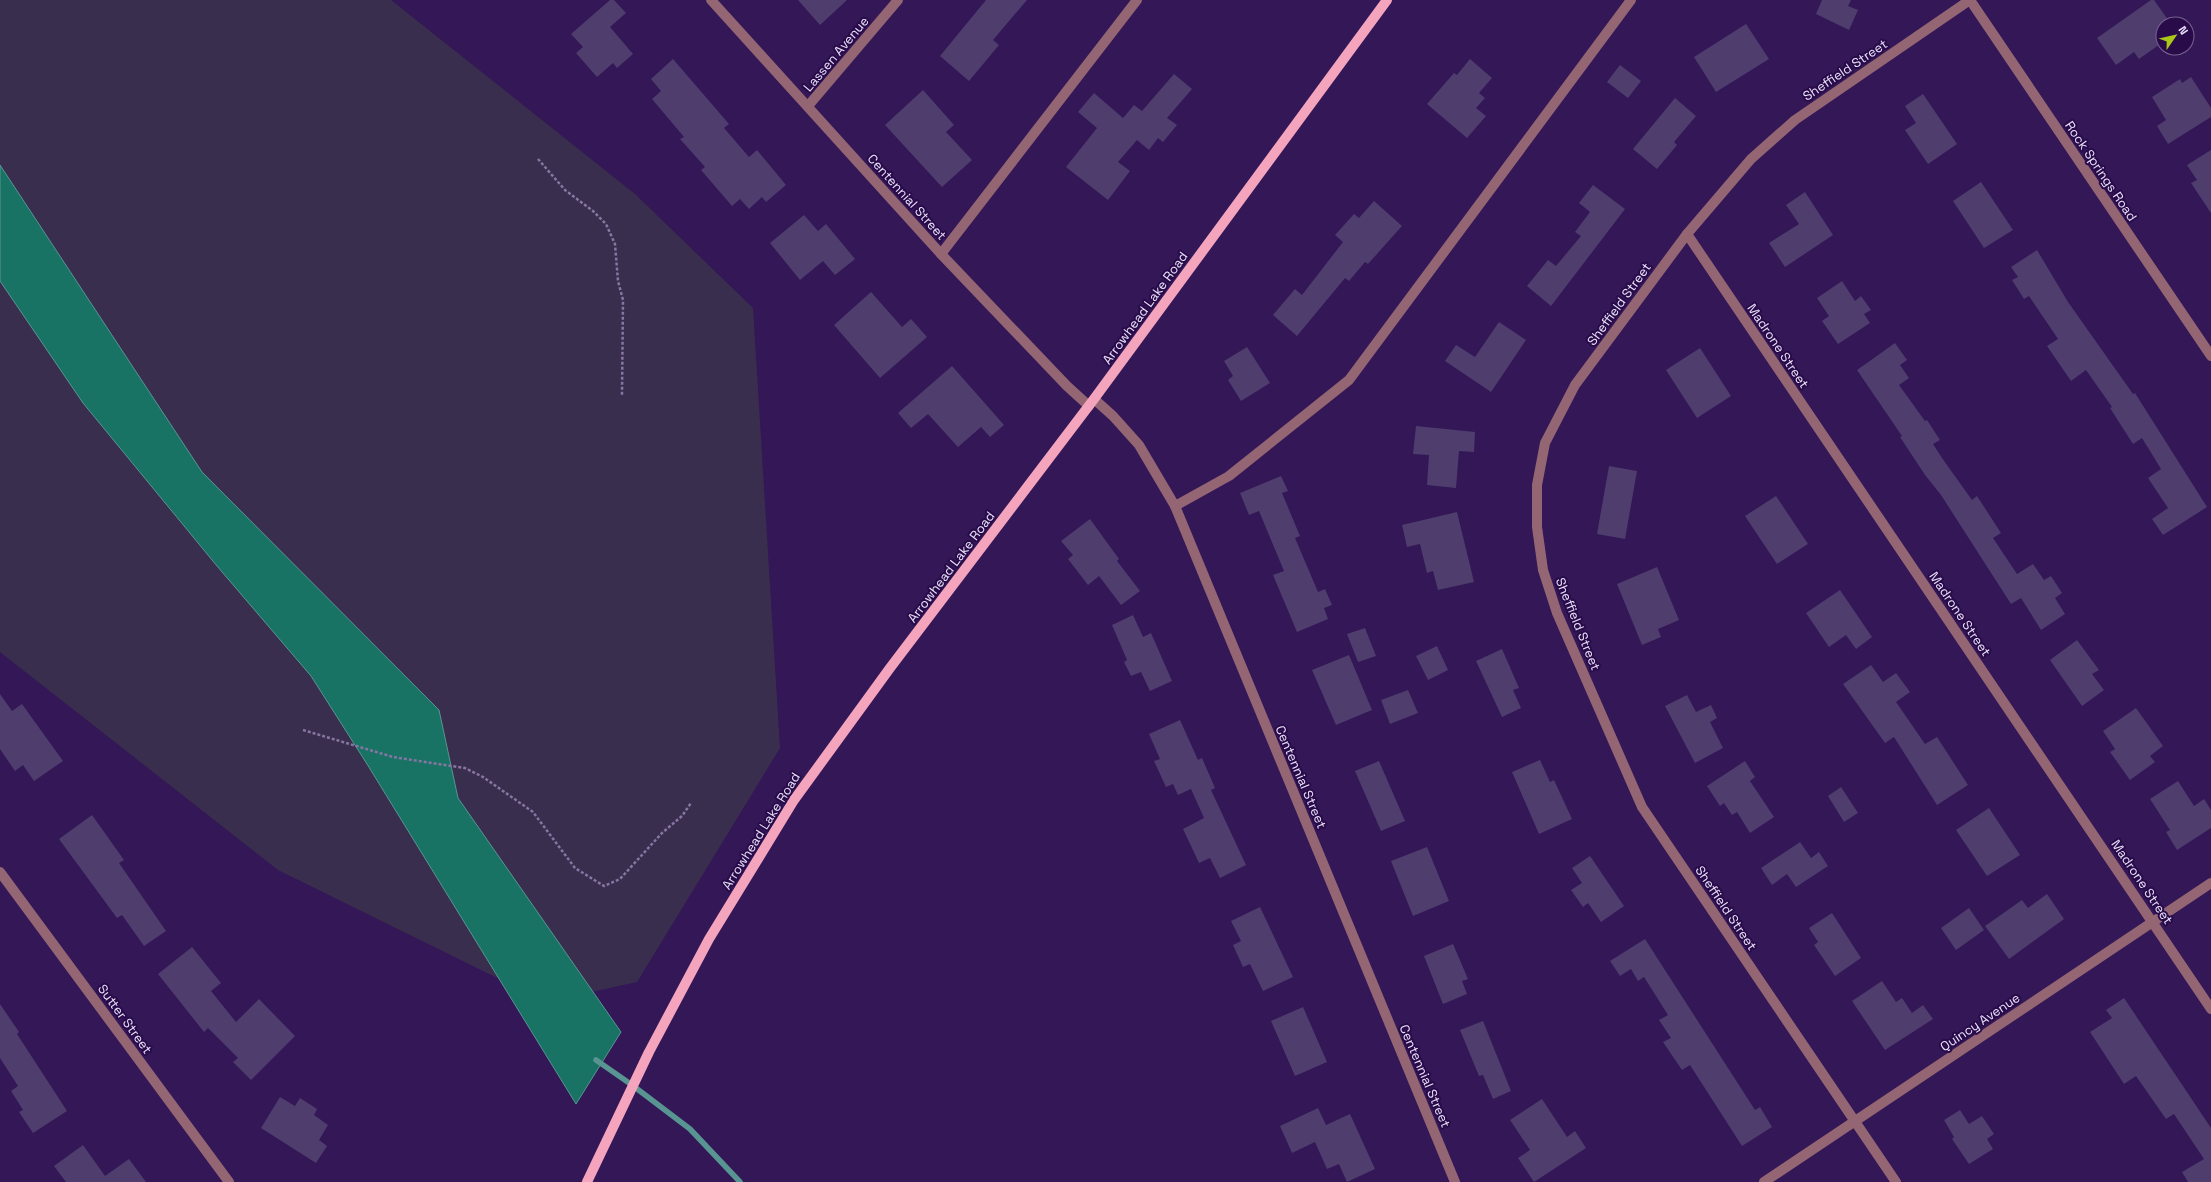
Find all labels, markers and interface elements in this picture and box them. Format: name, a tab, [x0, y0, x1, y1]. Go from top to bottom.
street label: Lassen Avenue	[800, 13, 872, 95]
north arrow	[2155, 16, 2195, 56]
text: N	[2175, 23, 2191, 37]
street label: Sheffield Street	[1799, 35, 1891, 105]
street label: Rock Springs Road	[2061, 118, 2141, 224]
street label: Centennial Street	[864, 150, 950, 244]
street label: Arrowhead Lake Road	[1098, 248, 1192, 368]
street label: Sheffield Street	[1583, 259, 1655, 349]
street label: Madrone Street	[1743, 300, 1813, 392]
street label: Arrowhead Lake Road	[904, 508, 998, 626]
street label: Madrone Street	[1925, 568, 1995, 660]
street label: Sheffield Street	[1552, 575, 1604, 673]
street label: Centennial Street	[1272, 723, 1330, 831]
street label: Arrowhead Lake Road	[718, 769, 804, 893]
street label: Madrone Street	[2107, 836, 2177, 928]
street label: Sheffield Street	[1691, 862, 1761, 954]
street label: Sutter Street	[94, 981, 156, 1057]
street label: Quincy Avenue	[1937, 989, 2023, 1055]
street label: Centennial Street	[1396, 1022, 1454, 1130]

